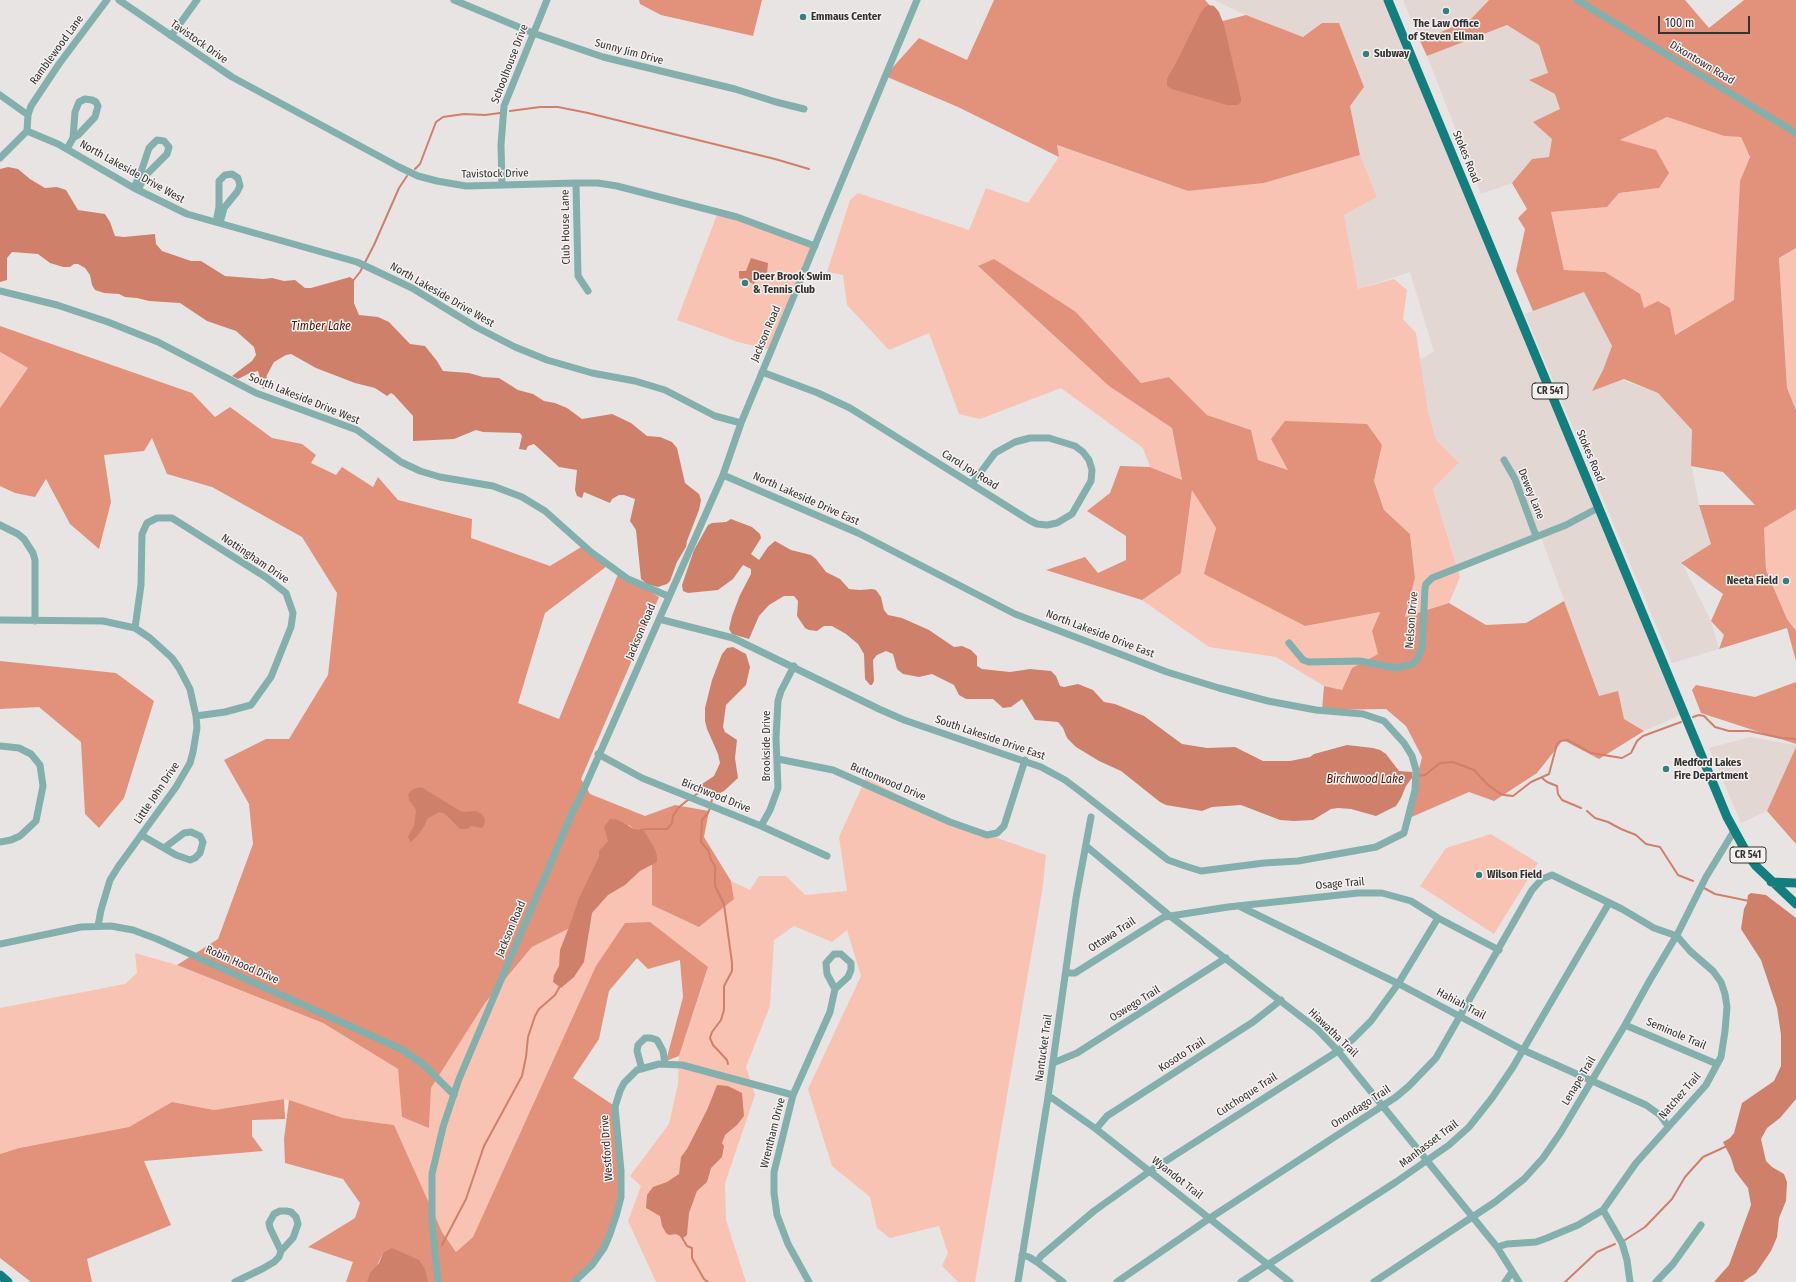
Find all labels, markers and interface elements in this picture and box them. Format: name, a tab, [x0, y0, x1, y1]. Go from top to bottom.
marker: The Law Office of Steven Ellman	[1441, 6, 1451, 16]
scale bar	[1660, 8, 1752, 34]
place label: Emmaus Center	[811, 10, 881, 24]
marker: Emmaus Center	[798, 12, 808, 22]
street label: Ramblewood Lane	[27, 13, 87, 87]
text: 100 m	[1665, 16, 1694, 30]
street label: Tavistock Drive	[168, 17, 230, 67]
place label: The Law Office of Steven Ellman	[1408, 17, 1484, 43]
street label: Schoolhouse Drive	[489, 23, 531, 105]
street label: Sunny Jim Drive	[593, 37, 665, 67]
street label: Dixontown Road	[1667, 39, 1737, 87]
place label: Subway	[1374, 47, 1409, 61]
marker: Subway	[1361, 49, 1371, 59]
street label: Stokes Road	[1450, 129, 1482, 185]
street label: North Lakeside Drive West	[77, 138, 187, 206]
street label: Tavistock Drive	[461, 167, 529, 181]
street label: Club House Lane	[559, 189, 573, 265]
street label: North Lakeside Drive West	[388, 260, 496, 330]
place label: Deer Brook Swim & Tennis Club	[753, 270, 831, 296]
marker: Deer Brook Swim & Tennis Club	[740, 278, 750, 288]
street label: Jackson Road	[748, 304, 784, 364]
water label: Timber Lake	[291, 320, 351, 334]
street label: South Lakeside Drive West	[246, 371, 362, 427]
road number: CR 541	[1532, 383, 1568, 399]
street label: Stokes Road	[1573, 428, 1607, 484]
street label: Carol Joy Road	[939, 447, 1001, 493]
street label: Dewey Lane	[1515, 467, 1547, 521]
street label: North Lakeside Drive East	[751, 470, 861, 528]
street label: Nottingham Drive	[219, 531, 291, 587]
place label: Neeta Field	[1727, 574, 1778, 588]
marker: Neeta Field	[1781, 576, 1791, 586]
street label: Nelson Drive	[1403, 591, 1421, 649]
street label: Jackson Road	[623, 602, 659, 662]
street label: North Lakeside Drive East	[1044, 607, 1156, 661]
street label: Brookside Drive	[760, 711, 774, 781]
street label: South Lakeside Drive East	[933, 713, 1047, 763]
place label: Medford Lakes Fire Department	[1674, 756, 1748, 782]
street label: Little John Drive	[131, 760, 183, 826]
street label: Buttonwood Drive	[848, 760, 928, 804]
marker: Medford Lakes Fire Department	[1661, 764, 1671, 774]
water label: Birchwood Lake	[1326, 773, 1404, 787]
street label: Birchwood Drive	[680, 776, 752, 816]
road number: CR 541	[1730, 847, 1766, 863]
place label: Wilson Field	[1487, 868, 1542, 882]
marker: Wilson Field	[1474, 870, 1484, 880]
street label: Osage Trail	[1315, 875, 1365, 893]
street label: Jackson Road	[493, 899, 529, 959]
street label: Ottawa Trail	[1086, 915, 1138, 955]
street label: Robin Hood Drive	[203, 943, 281, 987]
street label: Oswego Trail	[1107, 983, 1163, 1025]
street label: Hahiah Trail	[1434, 986, 1488, 1022]
street label: Hiawatha Trail	[1305, 1006, 1361, 1060]
street label: Nantucket Trail	[1033, 1013, 1055, 1083]
street label: Seminole Trail	[1644, 1015, 1708, 1053]
street label: Kosoto Trail	[1156, 1035, 1208, 1075]
street label: Lenape Trail	[1559, 1054, 1599, 1108]
street label: Cutchoque Trail	[1214, 1070, 1280, 1120]
street label: Natchez Trail	[1656, 1070, 1704, 1122]
street label: Onondago Trail	[1329, 1083, 1393, 1131]
street label: Wrentham Drive	[758, 1096, 788, 1170]
street label: Westford Drive	[598, 1115, 616, 1181]
street label: Manhasset Trail	[1397, 1118, 1461, 1170]
street label: Wyandot Trail	[1149, 1154, 1205, 1202]

